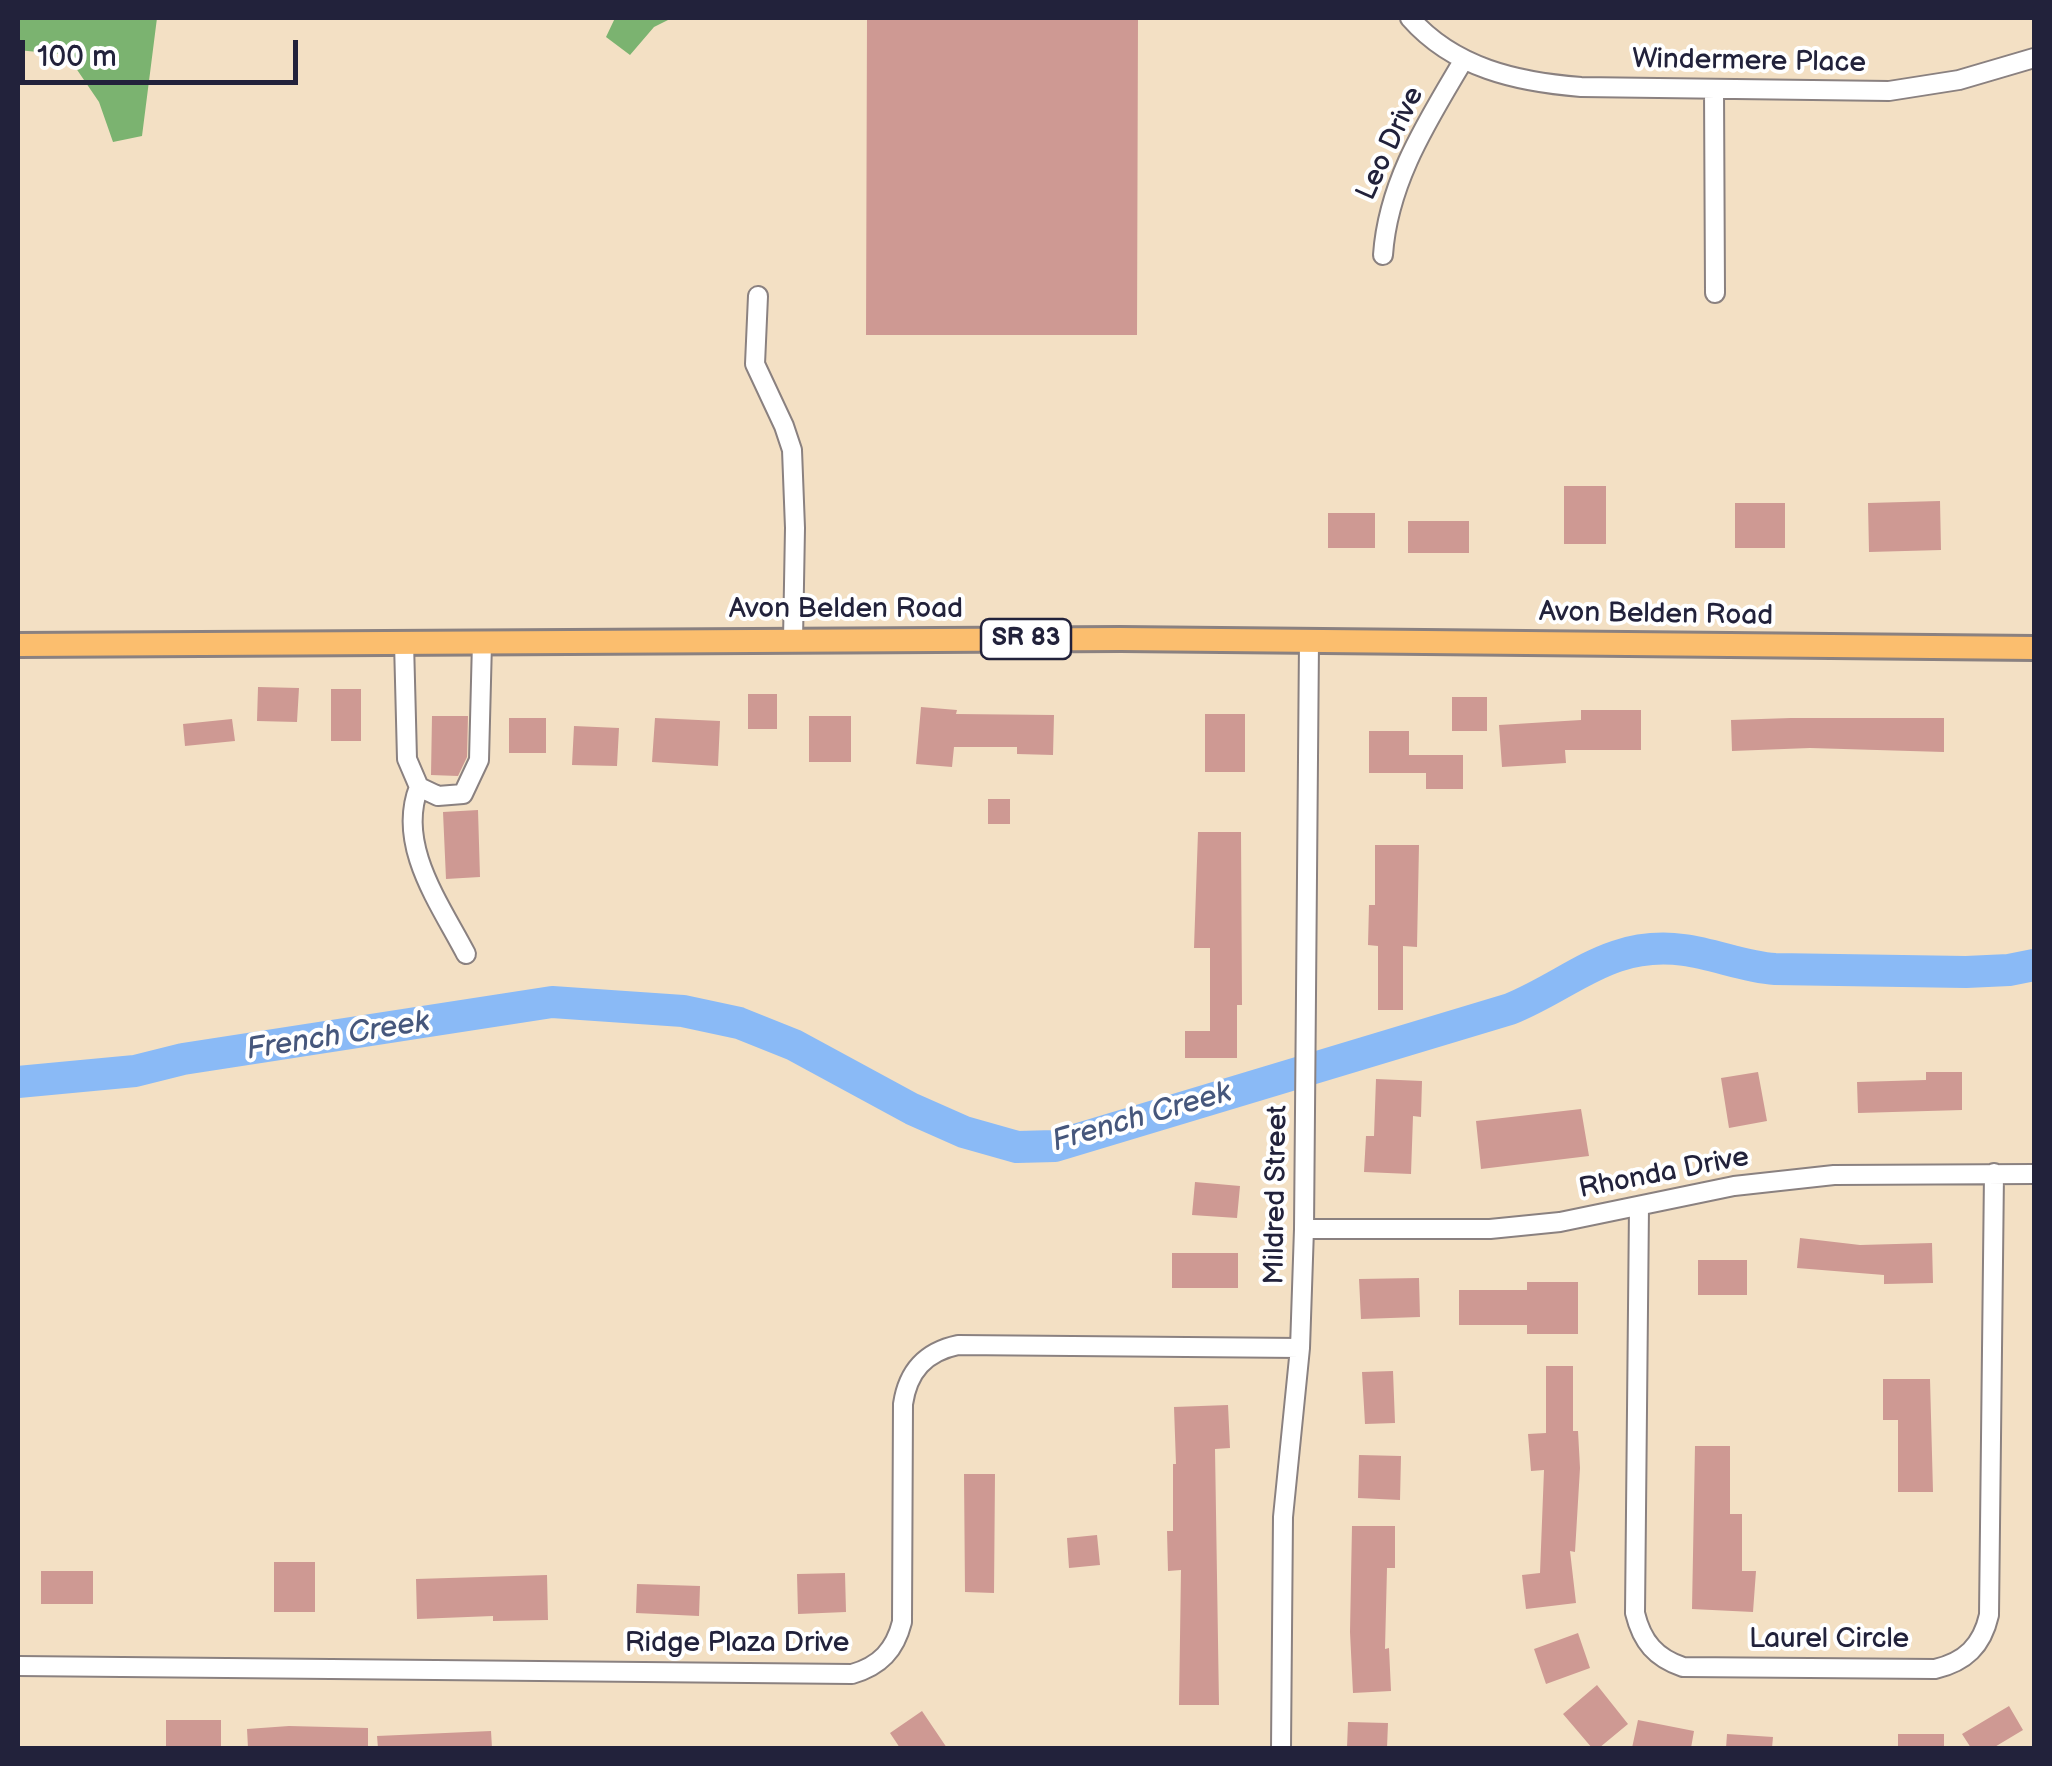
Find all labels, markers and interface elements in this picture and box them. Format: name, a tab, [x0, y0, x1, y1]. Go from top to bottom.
scale bar	[25, 20, 302, 82]
text: 100 m	[37, 39, 117, 75]
street label: Windermere Place	[1632, 43, 1866, 81]
street label: Leo Drive	[1350, 82, 1432, 206]
street label: Avon Belden Road	[729, 593, 963, 627]
street label: Avon Belden Road	[1539, 596, 1773, 634]
road number: SR 83	[981, 619, 1071, 659]
water label: French Creek	[244, 1005, 432, 1069]
water label: French Creek	[1048, 1075, 1236, 1161]
street label: Mildred Street	[1259, 1105, 1295, 1285]
street label: Rhonda Drive	[1576, 1141, 1752, 1207]
street label: Laurel Circle	[1749, 1623, 1909, 1657]
street label: Ridge Plaza Drive	[625, 1627, 849, 1661]

